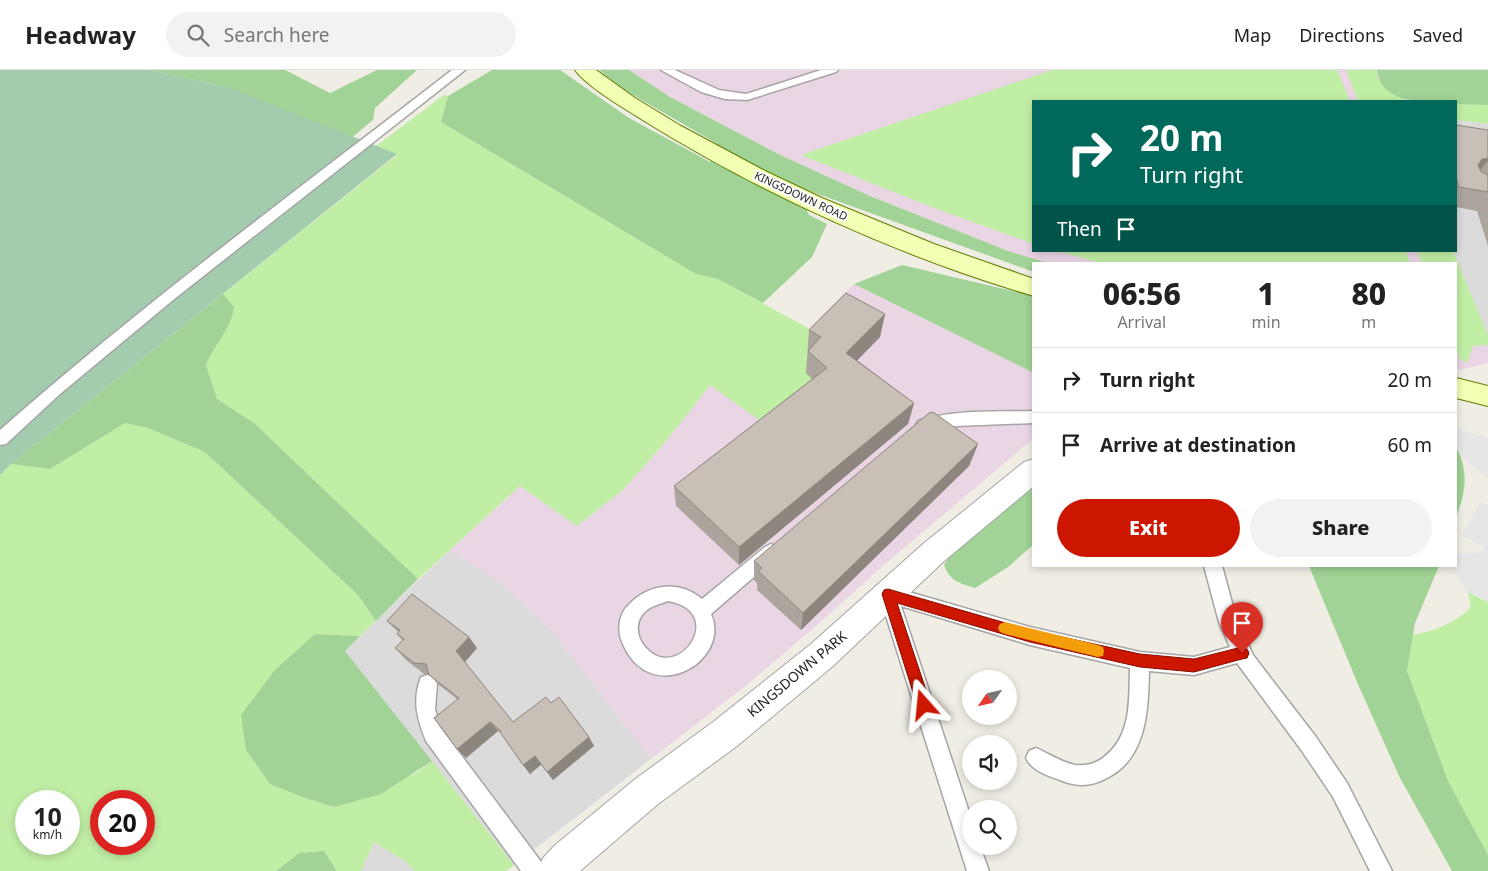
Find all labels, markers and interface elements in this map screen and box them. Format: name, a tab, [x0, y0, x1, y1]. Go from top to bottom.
search box	[166, 12, 516, 57]
text: Headway	[25, 18, 136, 51]
icon: search	[184, 21, 212, 49]
text: Search here	[224, 22, 330, 48]
text: Map	[1234, 23, 1271, 47]
text: Directions	[1299, 23, 1385, 47]
text: Saved	[1413, 23, 1463, 47]
text: 20 m	[1140, 114, 1223, 161]
icon: right	[1057, 120, 1122, 185]
text: Turn right	[1140, 159, 1243, 189]
street label: KINGSDOWN ROAD	[752, 167, 850, 224]
icon: arrive	[1112, 215, 1140, 243]
text: Then	[1057, 216, 1102, 242]
text: 06:56	[1103, 273, 1181, 314]
text: 1	[1257, 273, 1275, 314]
text: 80	[1351, 273, 1386, 314]
text: Arrival	[1117, 311, 1166, 333]
text: min	[1252, 311, 1281, 333]
text: m	[1361, 311, 1376, 333]
icon: right	[1057, 366, 1085, 394]
text: Turn right	[1100, 367, 1195, 393]
text: 20 m	[1388, 367, 1432, 393]
icon: arrive	[1057, 431, 1085, 459]
text: Arrive at destination	[1100, 432, 1296, 458]
text: 60 m	[1388, 432, 1432, 458]
button: Exit	[1057, 499, 1240, 557]
button: Share	[1250, 499, 1432, 557]
pin	[1221, 602, 1263, 653]
icon: arrive	[1228, 609, 1256, 637]
street label: KINGSDOWN PARK	[743, 626, 851, 721]
north arrow	[962, 670, 1018, 725]
map controls	[962, 670, 1017, 855]
position arrow	[897, 678, 949, 730]
button: sound	[962, 735, 1017, 790]
speed limit sign: 20	[90, 790, 155, 855]
text: 10	[33, 799, 62, 833]
button: search	[962, 800, 1017, 855]
text: km/h	[33, 826, 62, 843]

